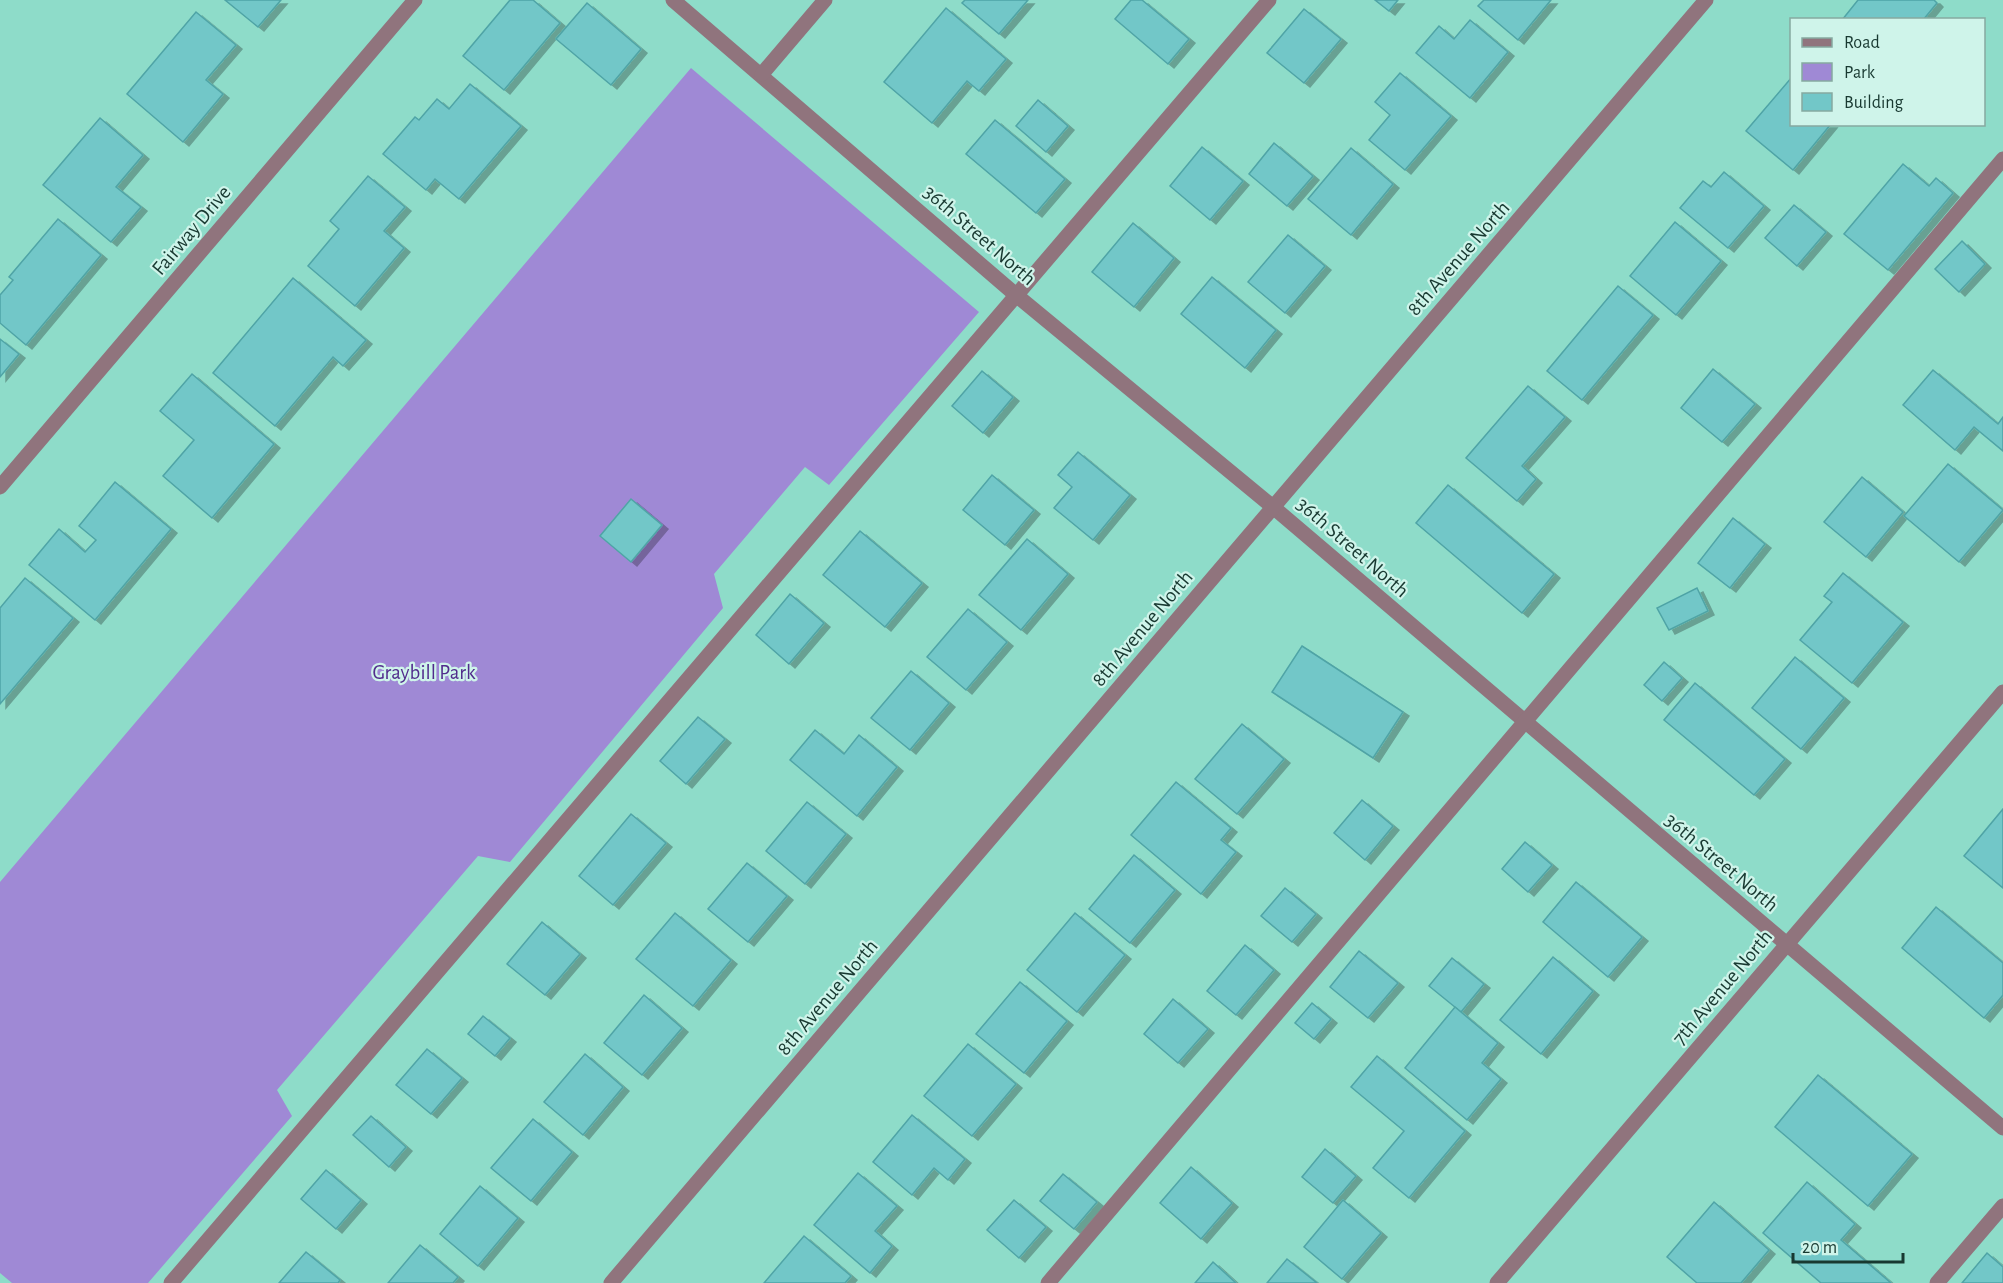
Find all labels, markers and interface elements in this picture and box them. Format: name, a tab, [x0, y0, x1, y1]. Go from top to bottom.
legend	[1790, 18, 1985, 126]
text: Road	[1844, 34, 1880, 52]
text: Park	[1844, 64, 1876, 82]
text: Building	[1844, 94, 1904, 112]
street label: 36th Street North	[920, 181, 1040, 290]
street label: Fairway Drive	[148, 182, 235, 279]
street label: 8th Avenue North	[1403, 197, 1514, 320]
street label: 36th Street North	[1293, 493, 1413, 602]
street label: 8th Avenue North	[1088, 566, 1197, 690]
park label: Graybill Park	[372, 662, 476, 683]
street label: 36th Street North	[1661, 809, 1782, 916]
street label: 7th Avenue North	[1668, 926, 1776, 1049]
street label: 8th Avenue North	[773, 935, 882, 1059]
scale bar	[1793, 1226, 1902, 1264]
text: 20 m	[1802, 1239, 1837, 1257]

